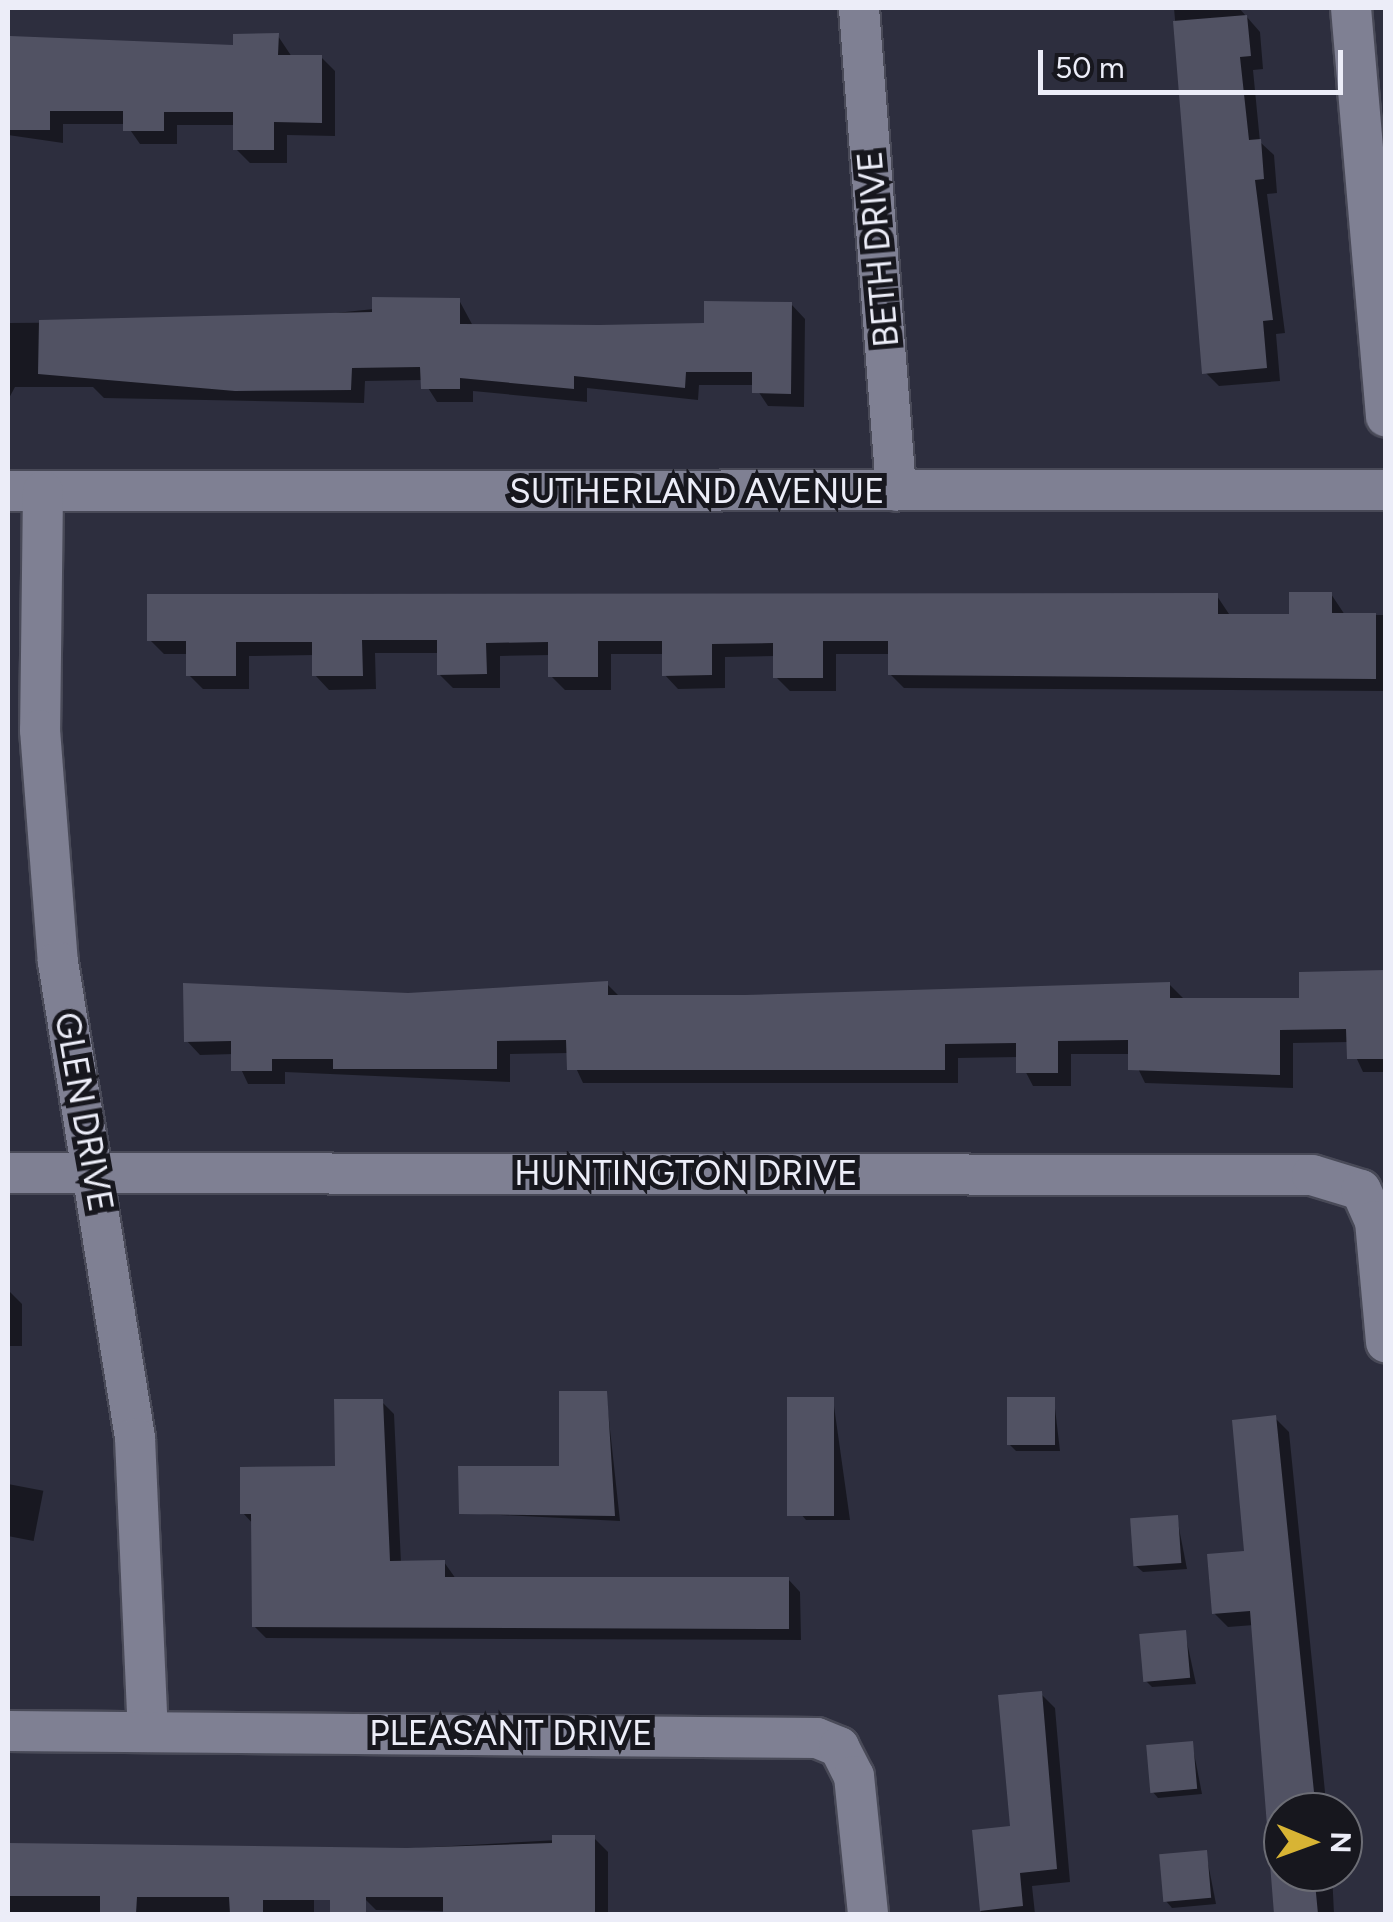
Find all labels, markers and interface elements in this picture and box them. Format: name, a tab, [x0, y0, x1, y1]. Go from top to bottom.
scale bar	[1043, 30, 1348, 92]
text: 50 m	[1055, 49, 1124, 86]
street label: BETH DRIVE	[849, 149, 907, 349]
street label: SUTHERLAND AVENUE	[509, 470, 885, 512]
street label: GLEN DRIVE	[46, 1009, 122, 1215]
street label: HUNTINGTON DRIVE	[514, 1152, 858, 1194]
street label: PLEASANT DRIVE	[369, 1712, 653, 1754]
north arrow	[1263, 1792, 1363, 1892]
text: N	[1324, 1831, 1358, 1854]

